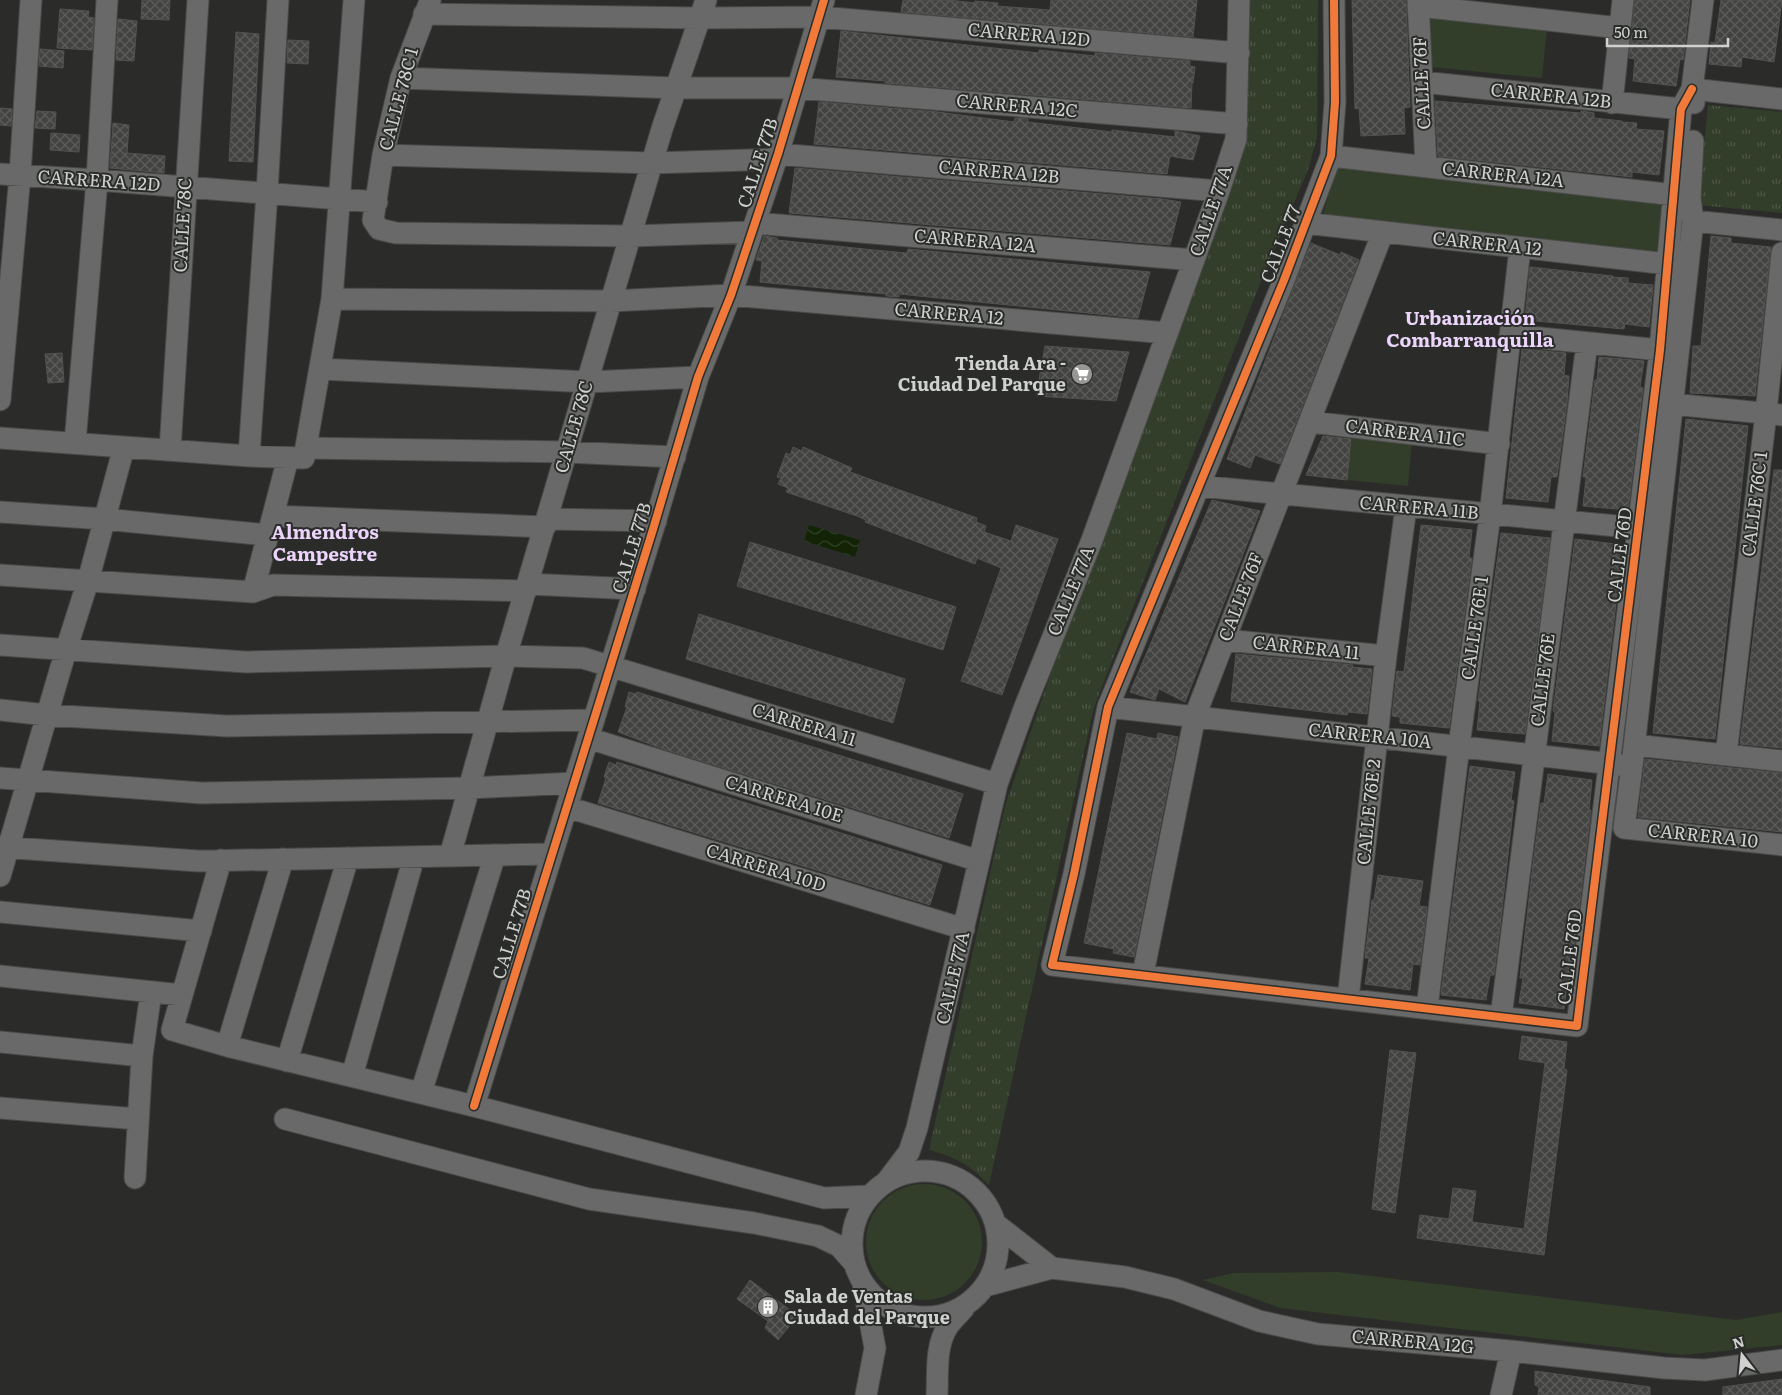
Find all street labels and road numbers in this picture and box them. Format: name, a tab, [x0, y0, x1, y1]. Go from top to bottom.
street label: CARRERA 12D	[967, 15, 1092, 52]
street label: CALLE 76F	[1405, 36, 1436, 130]
street label: CALLE 78C 1	[371, 44, 424, 153]
street label: CARRERA 12B	[1489, 75, 1613, 114]
street label: CARRERA 12C	[955, 86, 1079, 123]
street label: CALLE 77B	[729, 114, 784, 211]
street label: CARRERA 12B	[938, 152, 1061, 189]
street label: CARRERA 12A	[1441, 154, 1566, 193]
street label: CALLE 77A	[1181, 161, 1238, 260]
street label: CARRERA 12D	[37, 162, 161, 197]
street label: CALLE 78C	[166, 177, 197, 273]
street label: CALLE 77	[1252, 200, 1307, 286]
street label: CARRERA 12A	[913, 221, 1037, 258]
street label: CARRERA 12	[1431, 223, 1543, 262]
street label: CARRERA 12	[893, 294, 1005, 331]
street label: CALLE 78C	[546, 377, 599, 476]
street label: CARRERA 11C	[1344, 411, 1466, 452]
street label: CALLE 76C 1	[1734, 450, 1773, 558]
street label: CARRERA 11B	[1358, 488, 1480, 525]
street label: CALLE 77B	[604, 499, 657, 596]
street label: CALLE 76D	[1599, 506, 1638, 604]
street label: CALLE 77A	[1039, 541, 1100, 640]
street label: CALLE 76F	[1210, 548, 1269, 645]
street label: CALLE 76E 1	[1453, 574, 1494, 681]
street label: CARRERA 11	[1251, 627, 1361, 666]
street label: CALLE 76E	[1522, 632, 1561, 728]
street label: CARRERA 11	[749, 695, 860, 752]
street label: CARRERA 10A	[1307, 715, 1433, 754]
street label: CALLE 76E 2	[1349, 758, 1386, 866]
street label: CARRERA 10E	[722, 767, 847, 828]
street label: CARRERA 10	[1647, 815, 1760, 854]
street label: CARRERA 10D	[703, 835, 830, 898]
street label: CALLE 77B	[484, 885, 537, 982]
street label: CALLE 76D	[1549, 908, 1588, 1006]
street label: CALLE 77A	[928, 928, 975, 1027]
street label: CARRERA 12G	[1351, 1322, 1476, 1359]

